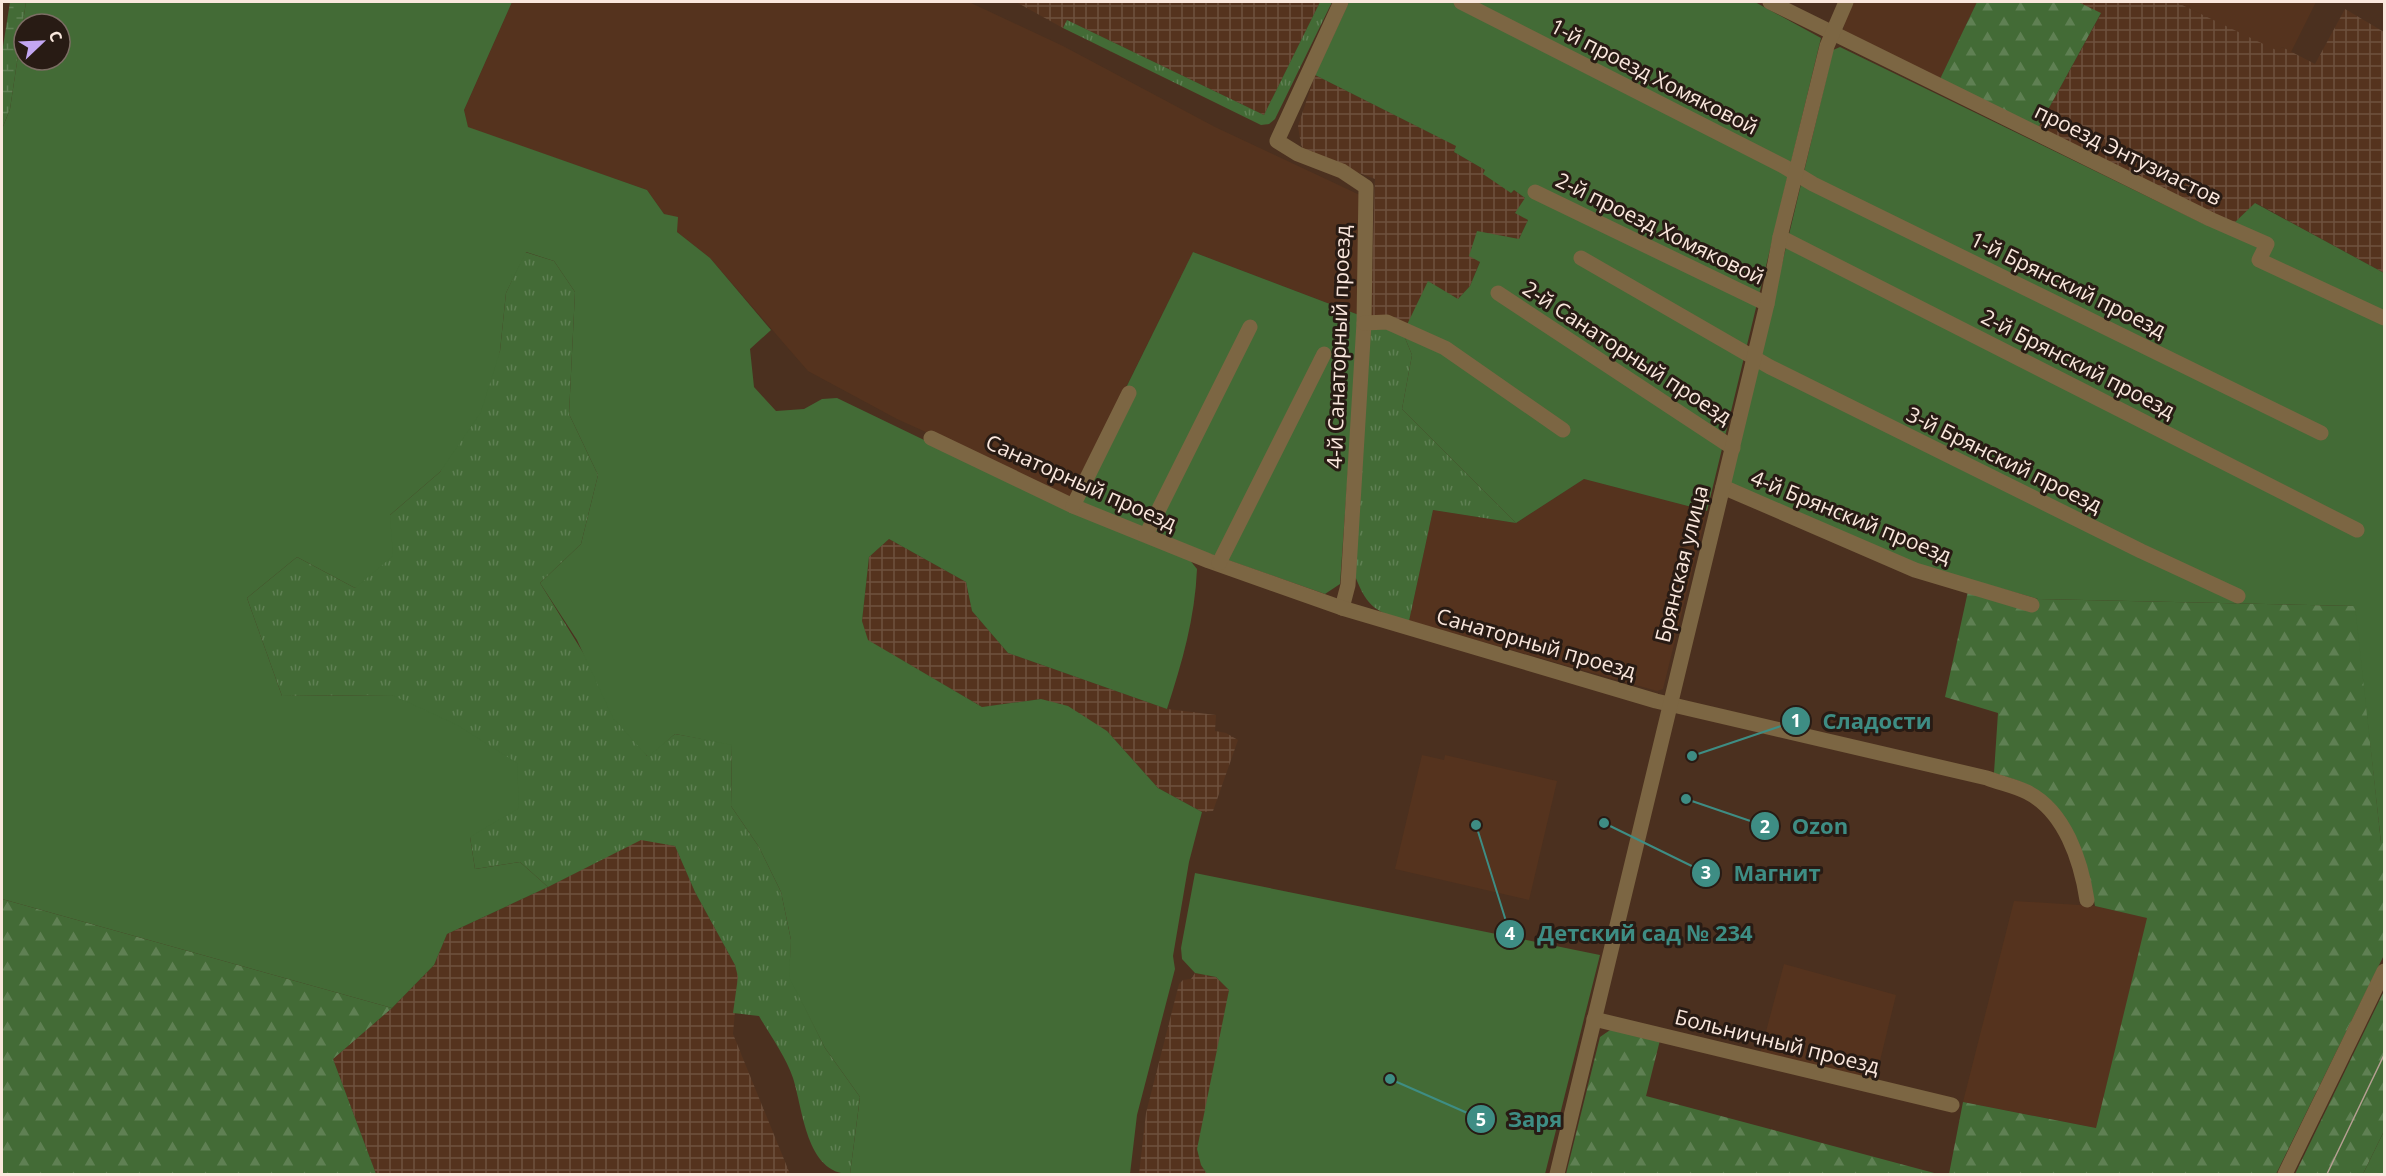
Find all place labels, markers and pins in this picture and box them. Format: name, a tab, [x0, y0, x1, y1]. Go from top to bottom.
callout: Сладости	[1781, 701, 1944, 741]
callout: Ozon	[1750, 806, 1860, 846]
callout: Магнит	[1691, 853, 1832, 893]
callout: Детский сад № 234	[1495, 914, 1764, 954]
callout: Заря	[1466, 1099, 1574, 1139]

